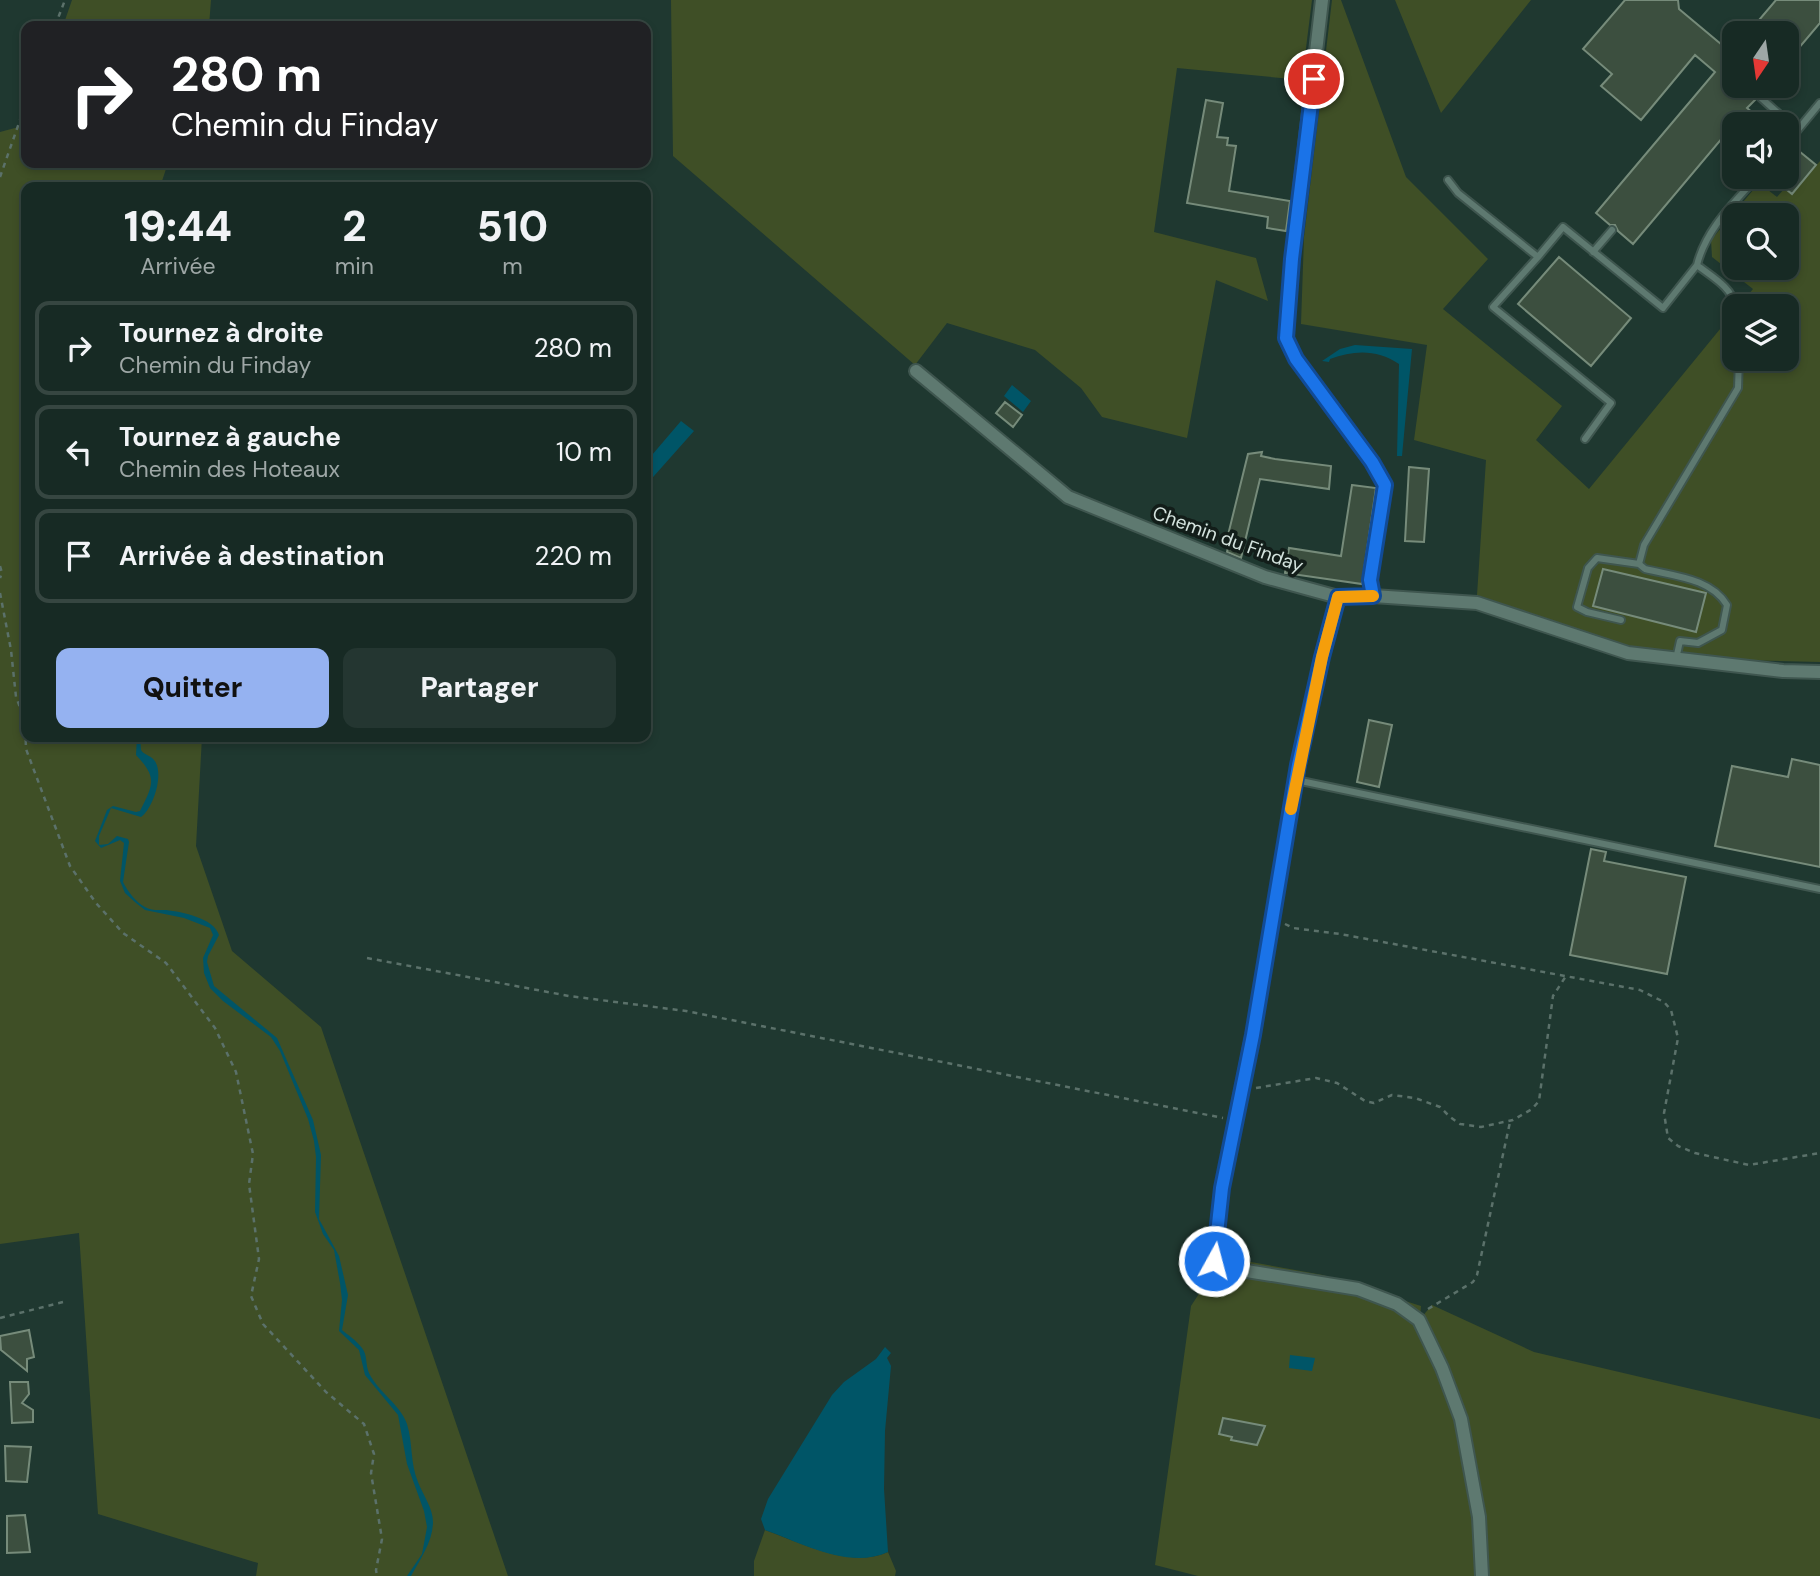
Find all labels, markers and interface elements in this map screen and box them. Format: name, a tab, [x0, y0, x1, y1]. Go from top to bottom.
north arrow	[1722, 21, 1799, 98]
map controls	[1722, 21, 1799, 371]
text: 280 m	[171, 42, 322, 106]
icon: right	[56, 49, 147, 140]
pin	[1284, 49, 1344, 109]
icon: arrive	[1295, 60, 1333, 98]
text: Chemin du Finday	[171, 104, 438, 146]
button: sound	[1722, 112, 1799, 189]
text: 19:44	[124, 199, 232, 254]
text: 2	[342, 199, 367, 254]
text: 510	[477, 199, 548, 254]
button: search	[1722, 203, 1799, 280]
text: Arrivée	[140, 251, 216, 281]
text: min	[335, 251, 374, 281]
text: m	[502, 251, 523, 281]
button: layers	[1722, 294, 1799, 371]
text: Tournez à droite	[119, 316, 324, 350]
icon: right	[60, 329, 98, 367]
text: 280 m	[534, 331, 612, 365]
text: Chemin du Finday	[119, 350, 311, 380]
text: Tournez à gauche	[119, 420, 341, 454]
icon: left	[60, 433, 98, 471]
text: 10 m	[556, 435, 612, 469]
text: Chemin des Hoteaux	[119, 454, 340, 484]
street label: Chemin du Finday	[1149, 500, 1307, 578]
icon: arrive	[60, 537, 98, 575]
text: Arrivée à destination	[119, 539, 385, 573]
text: 220 m	[534, 539, 612, 573]
button: Quitter	[56, 648, 329, 728]
button: Partager	[343, 648, 616, 728]
position arrow	[1177, 1224, 1251, 1298]

